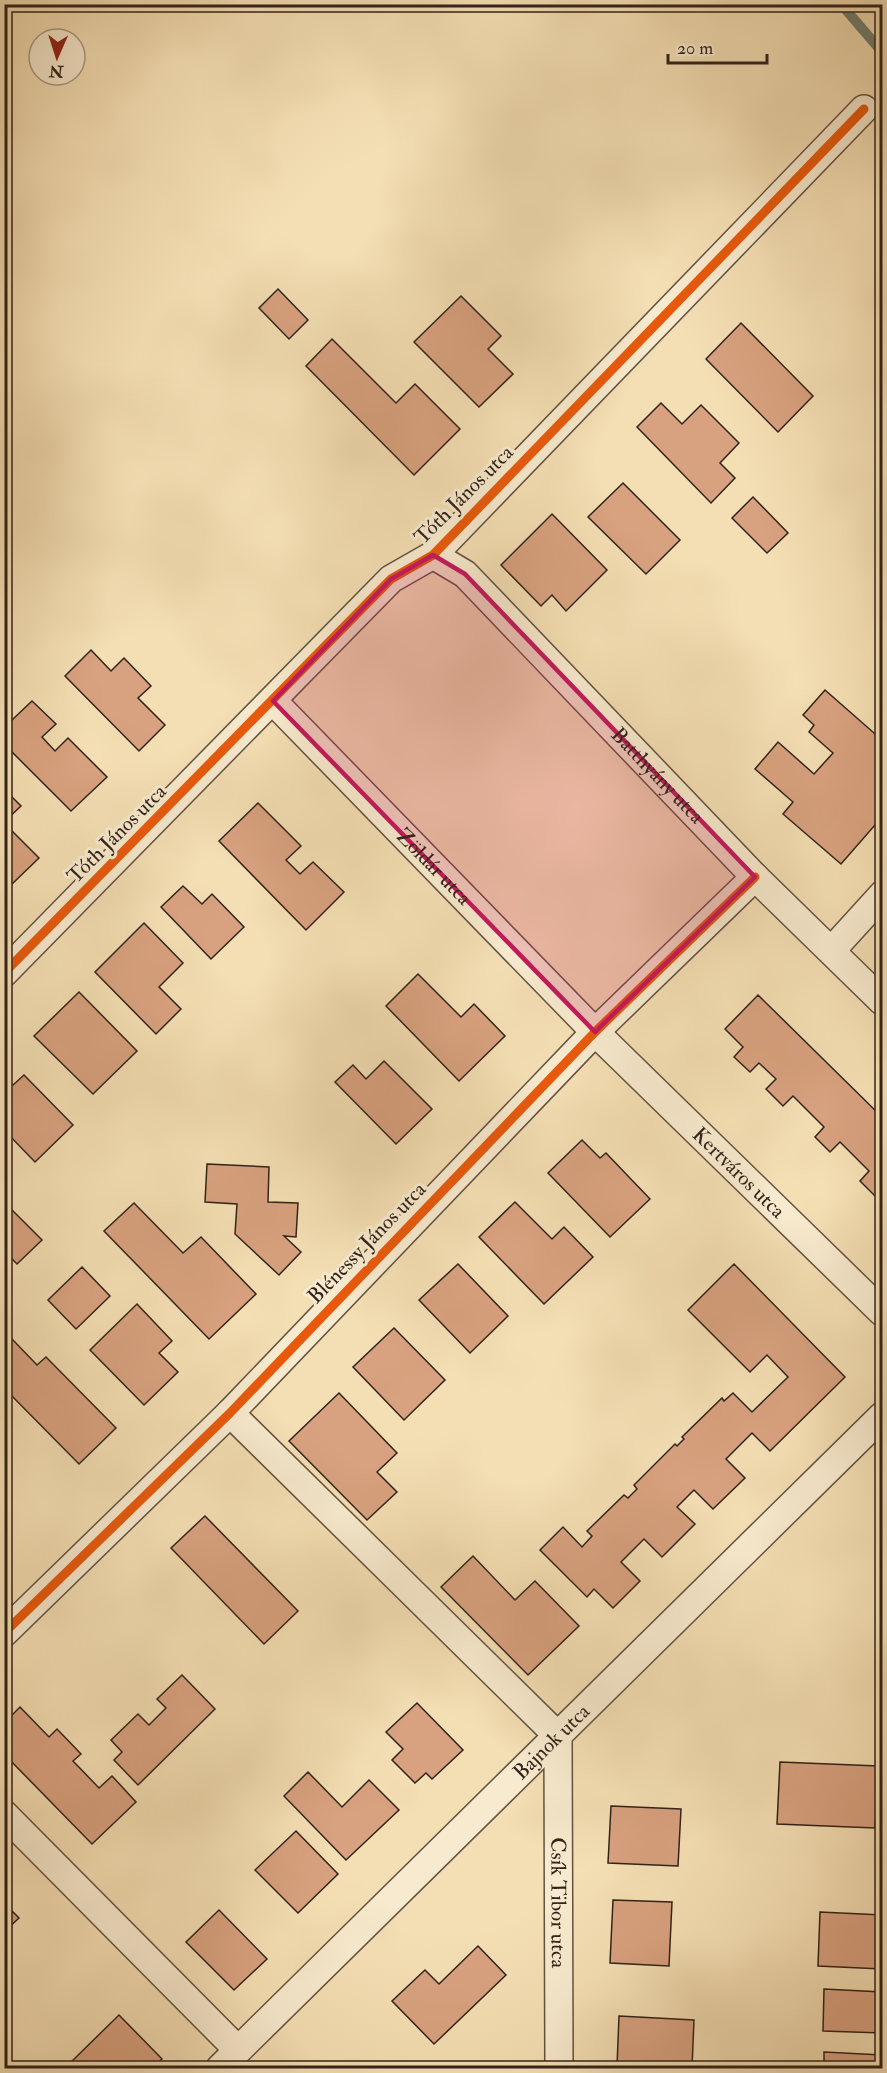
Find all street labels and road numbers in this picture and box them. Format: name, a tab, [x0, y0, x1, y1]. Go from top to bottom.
street label: Tóth János utca	[409, 439, 520, 550]
street label: Batthyány utca	[605, 721, 710, 830]
street label: Tóth János utca	[62, 778, 173, 889]
street label: Zöldár utca	[391, 822, 478, 911]
street label: Kertváros utca	[687, 1121, 792, 1224]
street label: Blénessy János utca	[302, 1176, 432, 1310]
street label: Bajnok utca	[507, 1698, 596, 1785]
street label: Csík Tibor utca	[545, 1837, 572, 1969]

